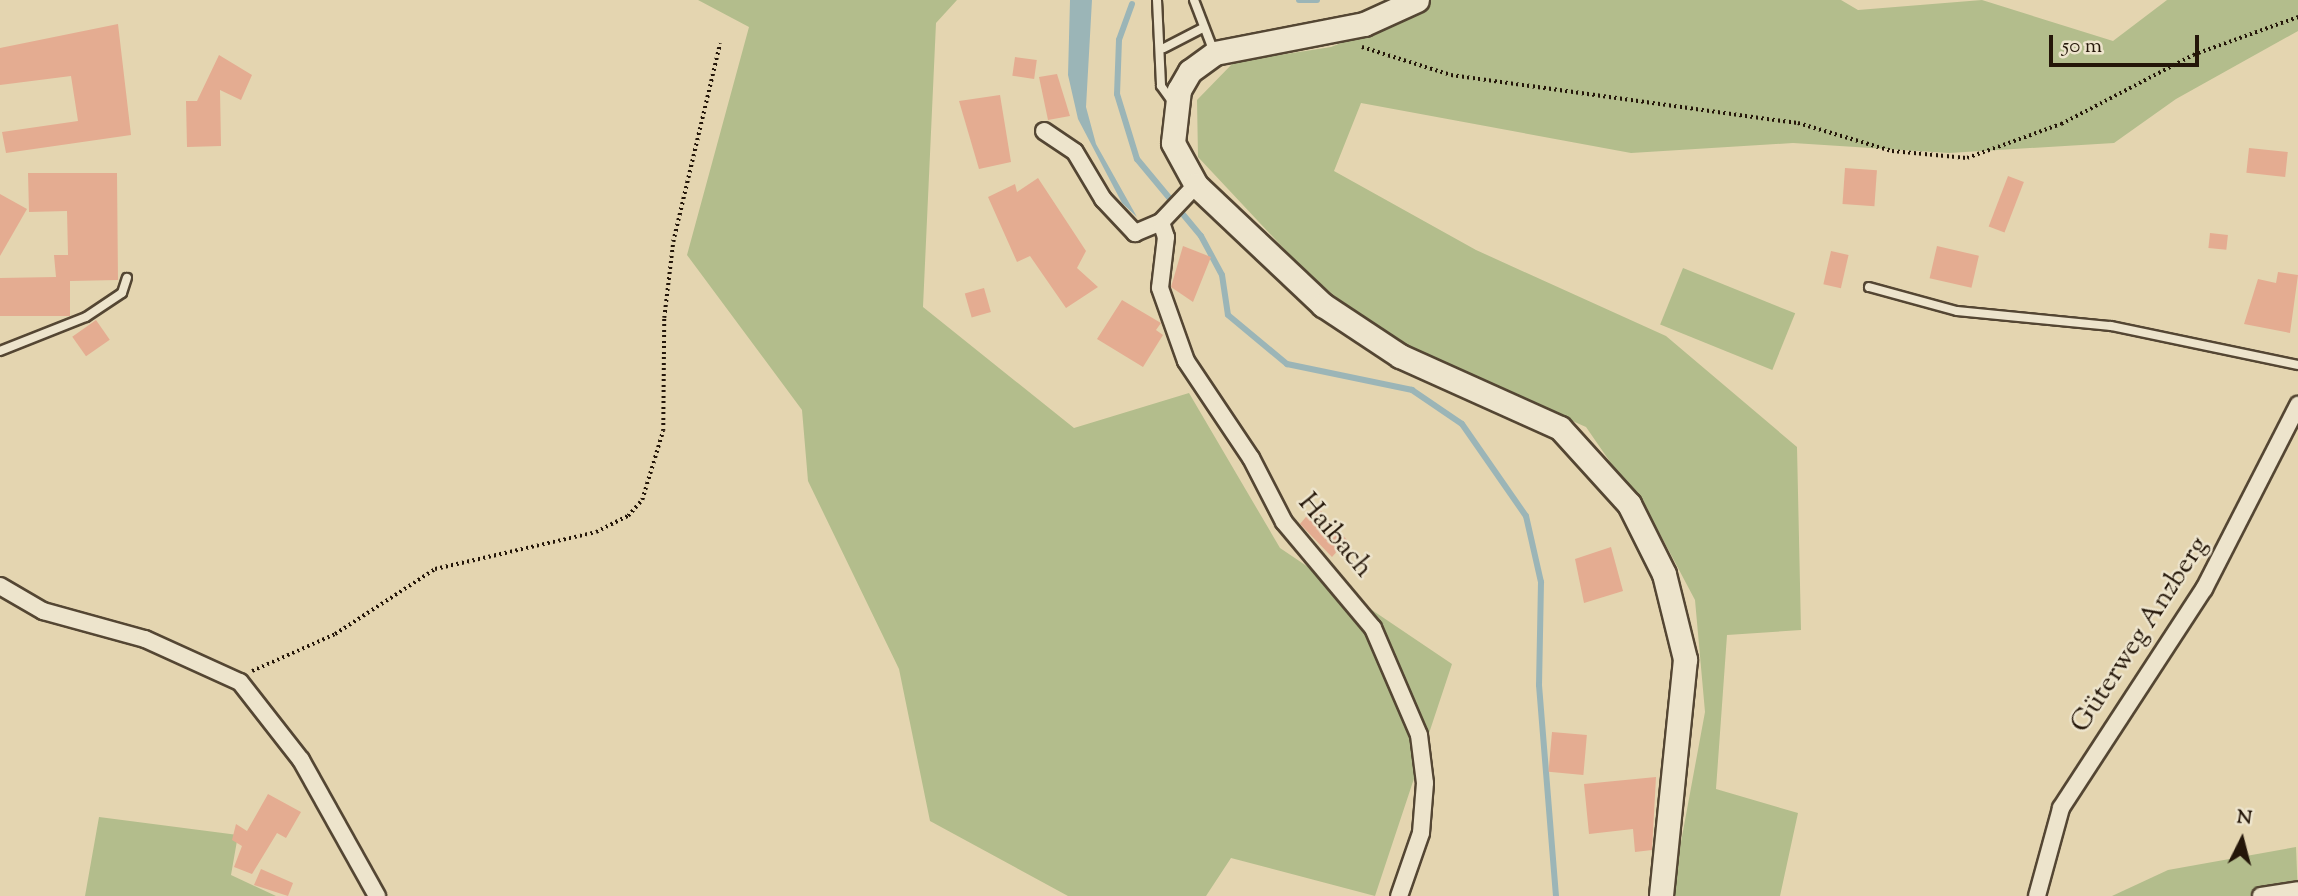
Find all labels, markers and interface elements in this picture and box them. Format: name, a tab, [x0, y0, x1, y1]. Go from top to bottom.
scale bar	[2053, 21, 2204, 65]
text: 50 m	[2062, 32, 2102, 62]
street label: Haibach	[1290, 487, 1380, 585]
street label: Güterweg Anzberg	[2064, 531, 2216, 739]
text: N	[2235, 804, 2253, 833]
north arrow	[2207, 805, 2277, 875]

